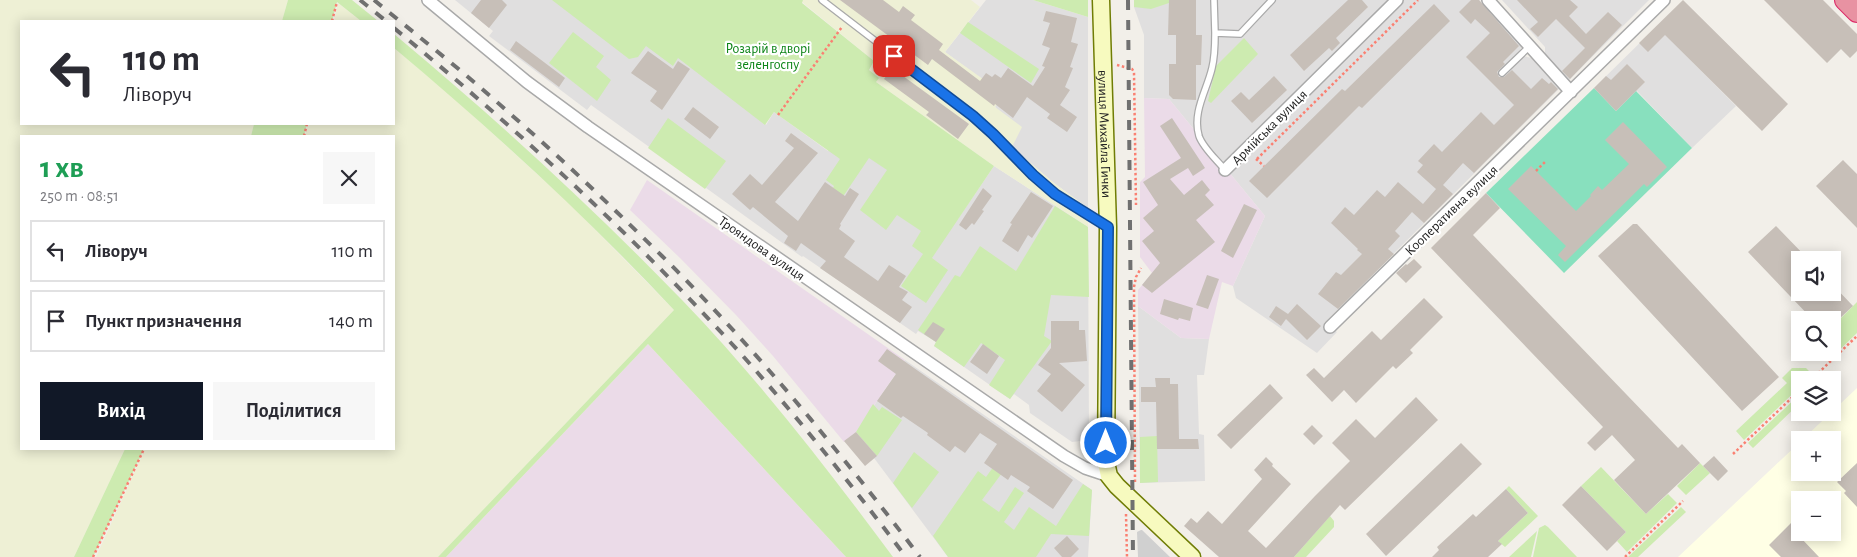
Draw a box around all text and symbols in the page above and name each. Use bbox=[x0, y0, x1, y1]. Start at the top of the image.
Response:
pin bbox=[873, 35, 915, 77]
icon: left bbox=[40, 40, 105, 105]
text: 110 m bbox=[123, 42, 200, 77]
park label: Розарій в дворі зеленгоспу bbox=[726, 42, 810, 72]
icon: arrive bbox=[880, 42, 908, 70]
street label: вулиця Михайла Гички bbox=[1095, 70, 1113, 198]
text: Ліворуч bbox=[123, 83, 192, 105]
street label: Армійська вулиця bbox=[1229, 87, 1310, 168]
button: close bbox=[323, 152, 375, 204]
text: 1 хв bbox=[40, 153, 84, 183]
street label: Кооперативна вулиця bbox=[1403, 163, 1501, 258]
text: 250 m · 08:51 bbox=[40, 188, 119, 204]
street label: Трояндова вулиця bbox=[716, 214, 807, 284]
icon: left bbox=[42, 237, 70, 265]
text: Ліворуч bbox=[85, 242, 148, 261]
text: 110 m bbox=[332, 242, 373, 261]
map controls bbox=[1791, 251, 1841, 541]
button: sound bbox=[1791, 251, 1841, 301]
icon: arrive bbox=[42, 307, 70, 335]
button: search bbox=[1791, 311, 1841, 361]
text: Пункт призначення bbox=[85, 312, 242, 331]
text: 140 m bbox=[329, 312, 373, 331]
button: layers bbox=[1791, 371, 1841, 421]
button: Вихід bbox=[40, 382, 203, 440]
button: Поділитися bbox=[213, 382, 375, 440]
position arrow bbox=[1079, 416, 1131, 468]
button: + bbox=[1791, 431, 1841, 481]
button: − bbox=[1791, 491, 1841, 541]

